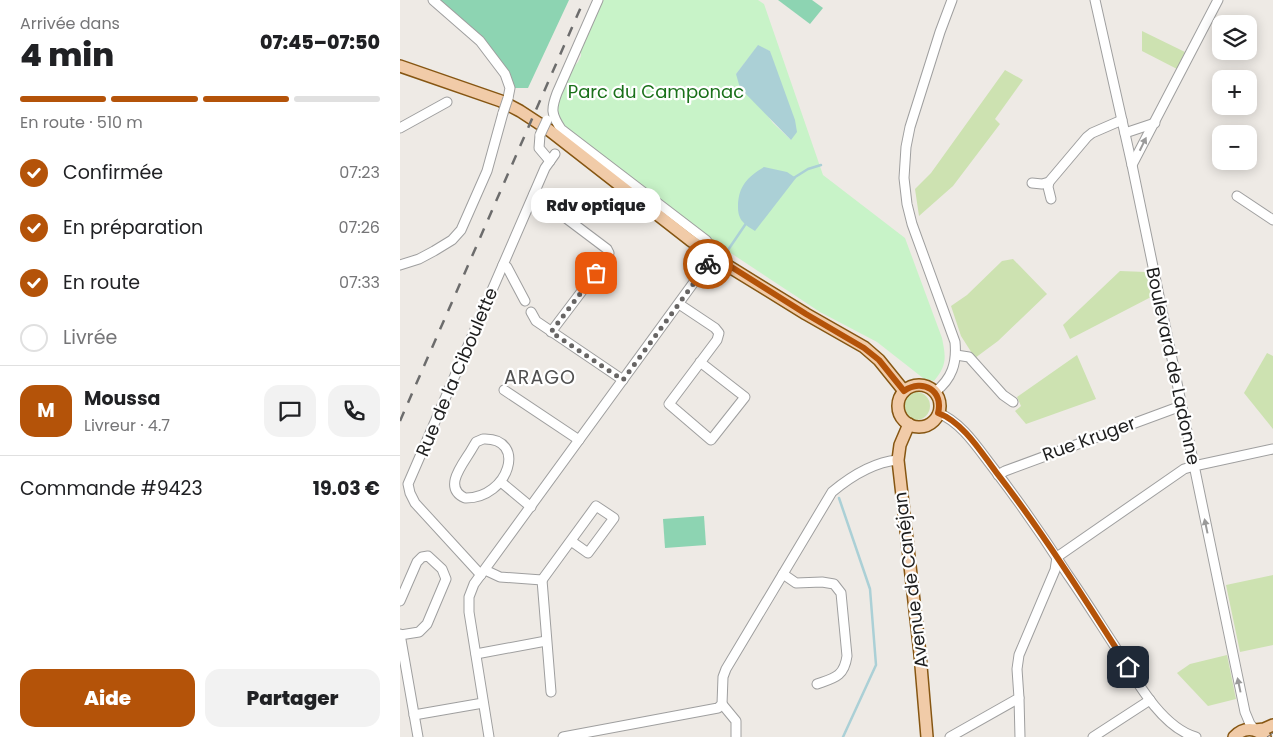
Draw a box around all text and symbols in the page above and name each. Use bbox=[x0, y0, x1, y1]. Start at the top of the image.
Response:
text: Arrivée dans bbox=[20, 12, 120, 35]
map controls bbox=[1212, 15, 1257, 170]
button: layers bbox=[1212, 15, 1257, 60]
text: 07:45–07:50 bbox=[260, 29, 380, 56]
text: 4 min bbox=[20, 32, 114, 77]
button: + bbox=[1212, 70, 1257, 115]
park label: Parc du Camponac bbox=[568, 79, 744, 104]
text: En route · 510 m bbox=[20, 111, 143, 134]
button: − bbox=[1212, 125, 1257, 170]
one-way arrow bbox=[1139, 137, 1148, 152]
icon: check bbox=[20, 159, 48, 187]
text: Confirmée bbox=[63, 159, 163, 186]
text: 07:23 bbox=[339, 161, 380, 184]
callout: Rdv optique bbox=[531, 188, 661, 223]
text: Rdv optique bbox=[546, 194, 646, 217]
icon: check bbox=[20, 214, 48, 242]
text: En préparation bbox=[63, 214, 203, 241]
text: 07:26 bbox=[338, 216, 380, 239]
courier bbox=[683, 239, 733, 289]
icon: bike bbox=[694, 250, 722, 278]
pin bbox=[575, 252, 617, 294]
icon: bag bbox=[582, 259, 610, 287]
street label: Boulevard de Ladonne bbox=[1140, 265, 1207, 467]
icon: check bbox=[20, 269, 48, 297]
text: En route bbox=[63, 269, 140, 296]
text: 07:33 bbox=[339, 271, 380, 294]
street label: Rue de la Ciboulette bbox=[410, 283, 503, 460]
text: Livrée bbox=[63, 324, 117, 351]
district label: ARAGO bbox=[504, 364, 576, 391]
text: Moussa bbox=[84, 385, 160, 412]
button: chat bbox=[264, 385, 316, 437]
button: phone bbox=[328, 385, 380, 437]
text: M bbox=[37, 397, 55, 424]
street label: Rue Kruger bbox=[1039, 410, 1139, 467]
text: Livreur · 4.7 bbox=[84, 414, 170, 437]
text: Commande #9423 bbox=[20, 475, 203, 502]
text: 19.03 € bbox=[313, 475, 380, 502]
street label: Avenue de Canéjan bbox=[887, 490, 934, 670]
one-way arrow bbox=[1202, 518, 1210, 534]
pin bbox=[1107, 646, 1149, 688]
icon: home bbox=[1114, 653, 1142, 681]
button: Aide bbox=[20, 669, 195, 727]
button: Partager bbox=[205, 669, 380, 727]
one-way arrow bbox=[1235, 677, 1243, 693]

